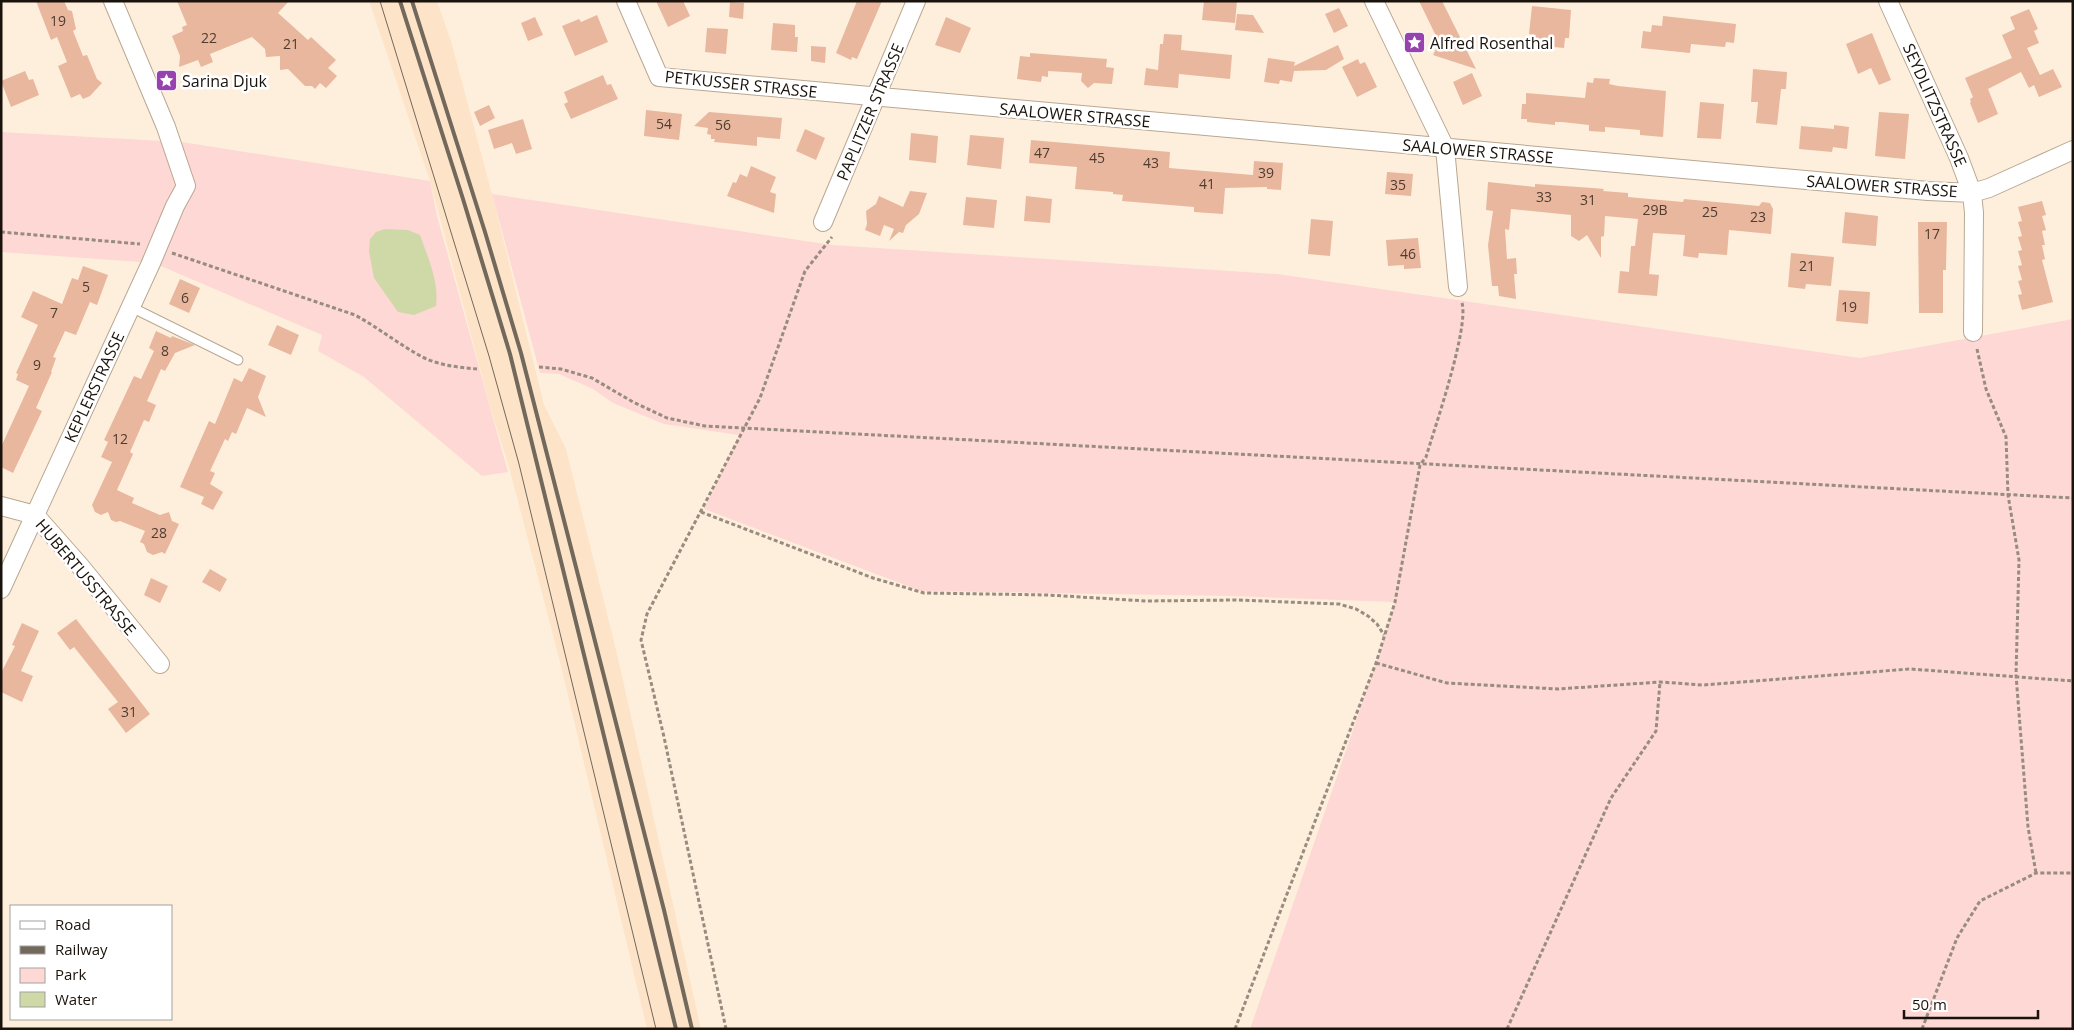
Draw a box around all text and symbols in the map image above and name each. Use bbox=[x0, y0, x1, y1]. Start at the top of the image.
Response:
house number: 19 bbox=[50, 11, 66, 30]
house number: 22 bbox=[201, 28, 217, 47]
place icon: Alfred Rosenthal bbox=[1402, 31, 1426, 55]
place label: Alfred Rosenthal bbox=[1430, 32, 1553, 54]
house number: 21 bbox=[283, 34, 299, 53]
street label: PAPLITZER STRASSE bbox=[831, 40, 909, 184]
street label: SEYDLITZSTRASSE bbox=[1898, 40, 1972, 170]
street label: PETKUSSER STRASSE bbox=[664, 65, 818, 103]
place icon: Sarina Djuk bbox=[154, 69, 178, 93]
place label: Sarina Djuk bbox=[182, 70, 268, 92]
street label: SAALOWER STRASSE bbox=[999, 97, 1151, 133]
house number: 54 bbox=[656, 114, 672, 133]
house number: 56 bbox=[715, 115, 731, 134]
street label: SAALOWER STRASSE bbox=[1402, 133, 1554, 169]
house number: 47 bbox=[1034, 143, 1050, 162]
house number: 45 bbox=[1089, 148, 1105, 167]
house number: 43 bbox=[1143, 153, 1159, 172]
house number: 39 bbox=[1258, 163, 1274, 182]
street label: SAALOWER STRASSE bbox=[1806, 170, 1958, 202]
house number: 41 bbox=[1199, 174, 1215, 193]
house number: 35 bbox=[1390, 175, 1406, 194]
house number: 33 bbox=[1536, 187, 1552, 206]
house number: 31 bbox=[1580, 190, 1596, 209]
house number: 29B bbox=[1642, 200, 1668, 219]
house number: 25 bbox=[1702, 202, 1718, 221]
house number: 23 bbox=[1750, 207, 1766, 226]
house number: 17 bbox=[1924, 224, 1940, 243]
house number: 46 bbox=[1400, 244, 1416, 263]
house number: 21 bbox=[1799, 256, 1815, 275]
house number: 5 bbox=[82, 277, 90, 296]
house number: 6 bbox=[181, 288, 189, 307]
house number: 19 bbox=[1841, 297, 1857, 316]
house number: 7 bbox=[50, 303, 58, 322]
street label: KEPLERSTRASSE bbox=[59, 328, 129, 446]
house number: 8 bbox=[161, 341, 169, 360]
house number: 9 bbox=[33, 355, 41, 374]
house number: 12 bbox=[112, 429, 128, 448]
street label: HUBERTUSSTRASSE bbox=[31, 514, 141, 640]
house number: 28 bbox=[151, 523, 167, 542]
house number: 31 bbox=[121, 702, 137, 721]
legend bbox=[10, 905, 172, 1020]
text: Road bbox=[55, 914, 91, 934]
text: Railway bbox=[55, 939, 108, 959]
text: Park bbox=[55, 964, 86, 984]
scale bar bbox=[1904, 988, 2038, 1020]
text: Water bbox=[55, 989, 97, 1009]
text: 50 m bbox=[1912, 994, 1947, 1014]

